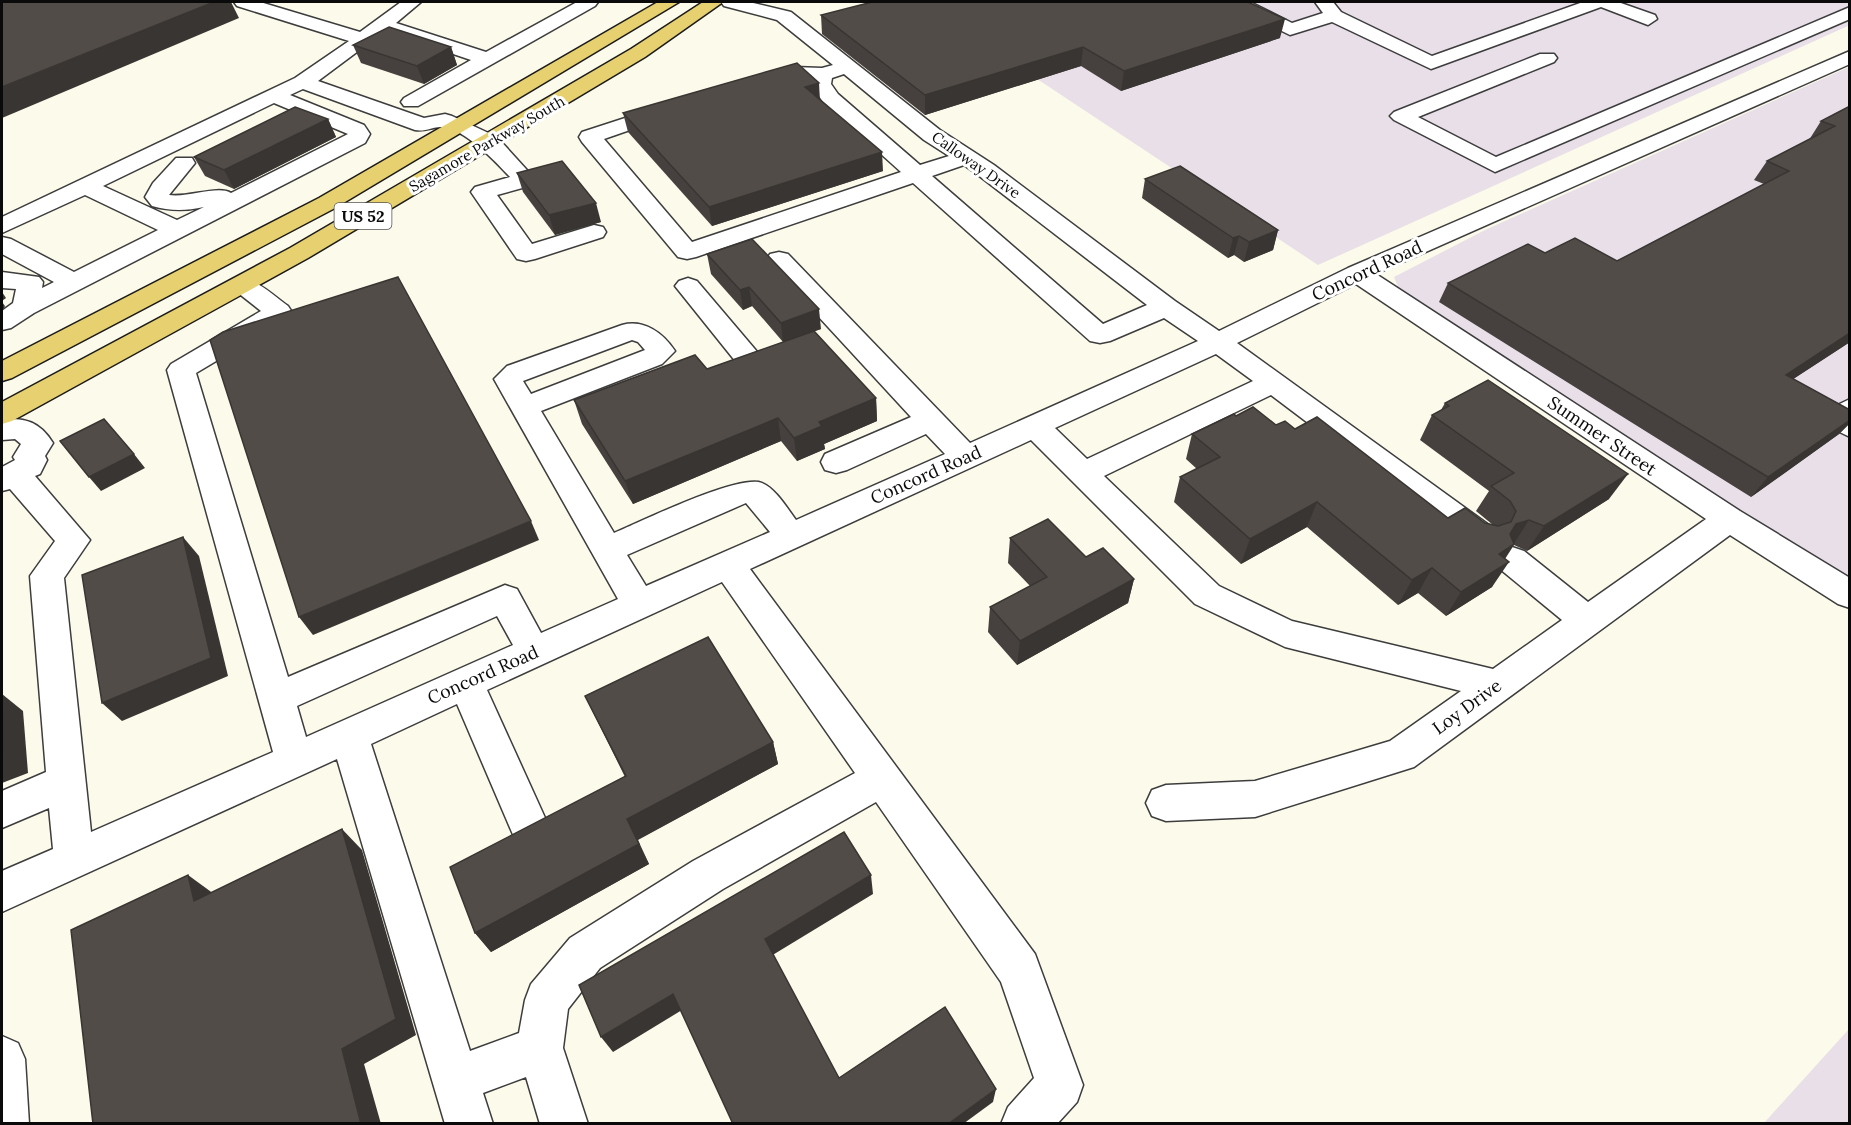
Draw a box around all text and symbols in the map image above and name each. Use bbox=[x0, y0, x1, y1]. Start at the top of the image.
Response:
street label: Sagamore Parkway South bbox=[406, 91, 568, 196]
street label: Calloway Drive bbox=[928, 127, 1024, 202]
road number: US 52 bbox=[334, 203, 392, 229]
street label: Concord Road bbox=[1308, 235, 1426, 306]
street label: Summer Street bbox=[1543, 391, 1661, 480]
street label: Concord Road bbox=[867, 440, 985, 509]
street label: Concord Road bbox=[424, 640, 542, 709]
street label: Loy Drive bbox=[1428, 674, 1506, 739]

